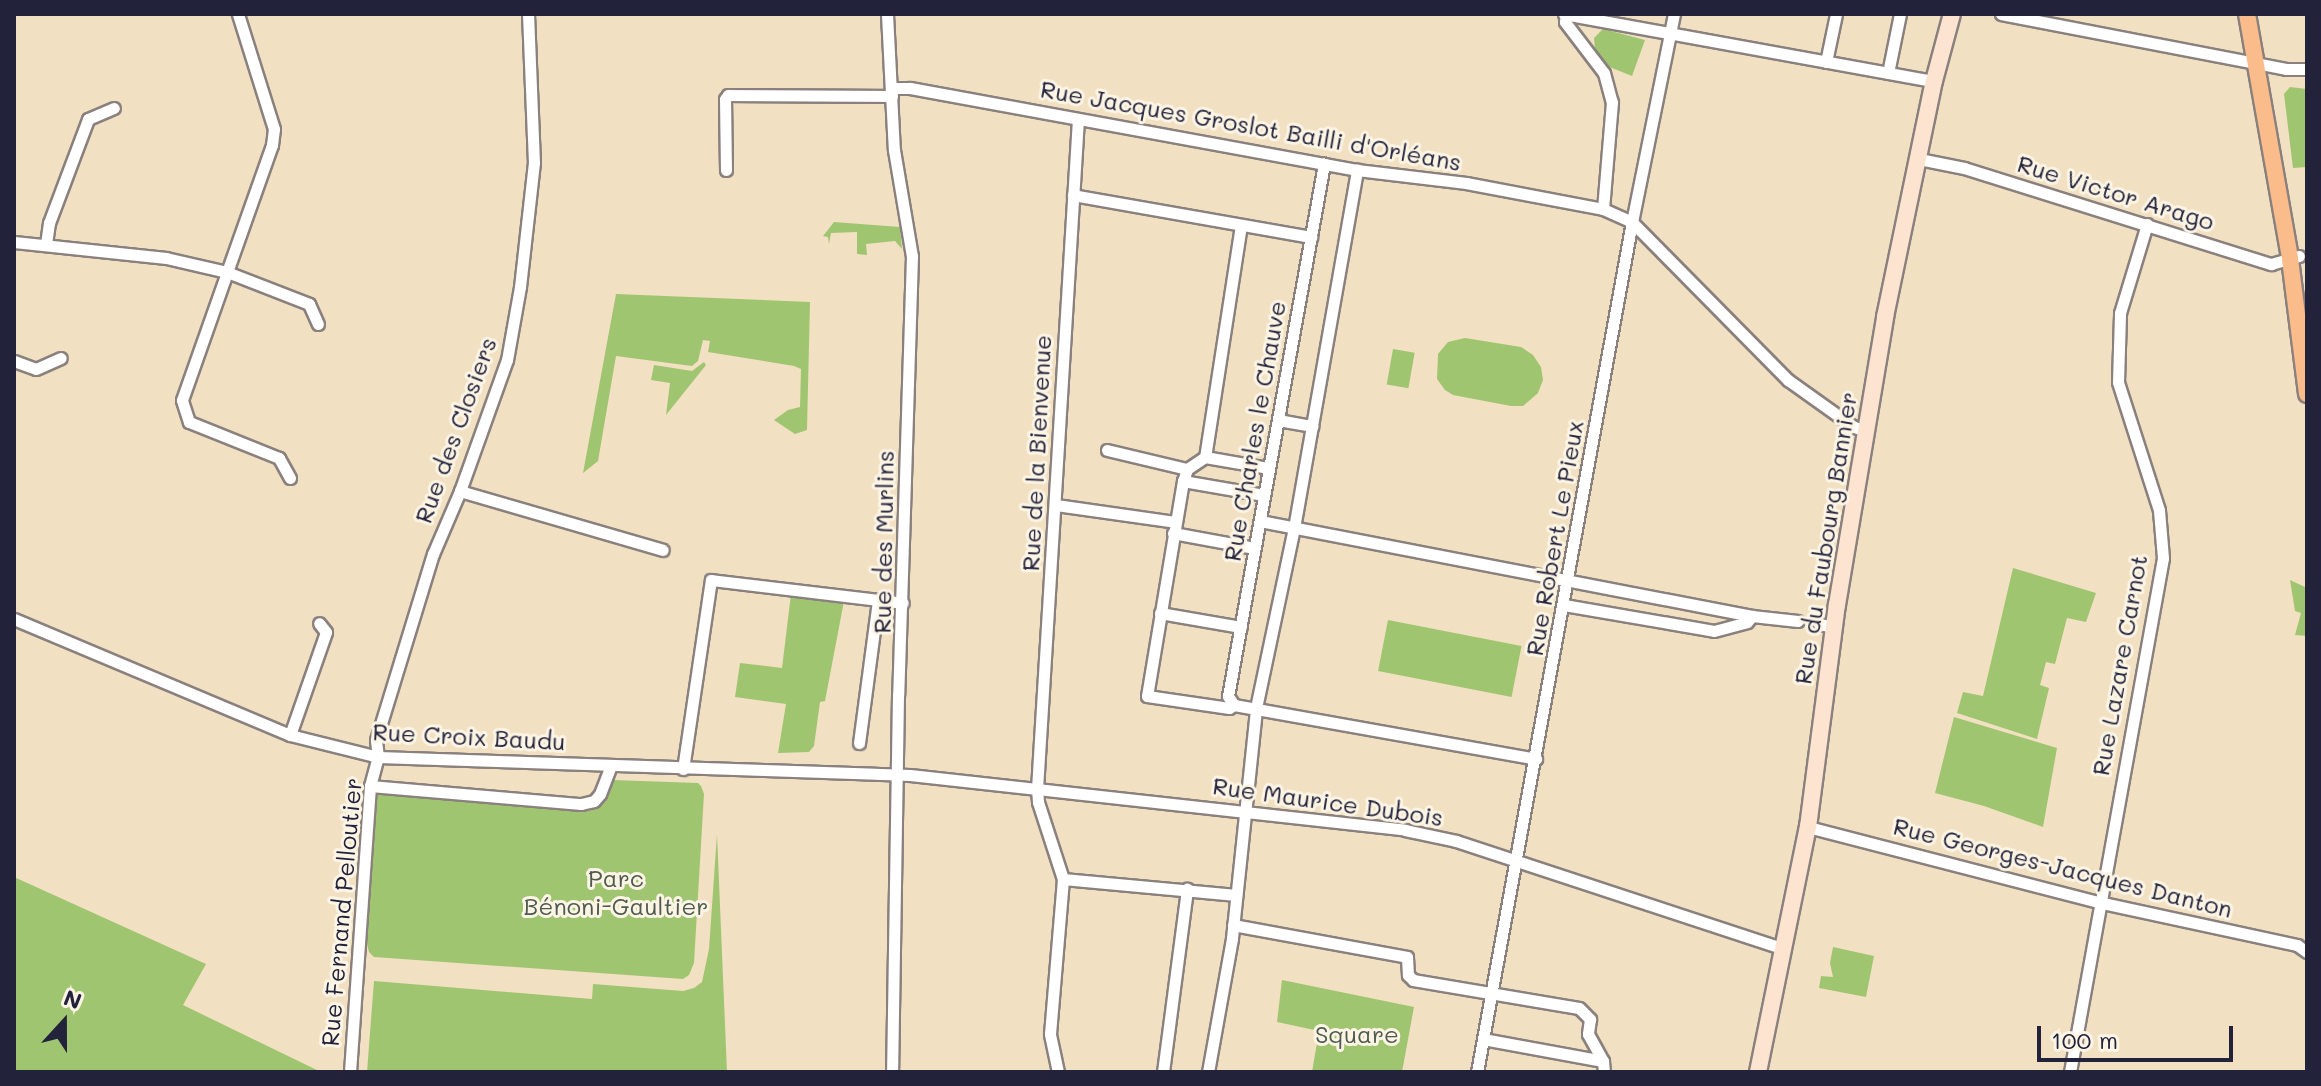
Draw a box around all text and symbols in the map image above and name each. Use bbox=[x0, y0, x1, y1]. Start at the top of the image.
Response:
street label: Rue Jacques Groslot Bailli d'Orléans bbox=[1038, 74, 1464, 176]
street label: Rue Victor Arago bbox=[2014, 148, 2218, 236]
street label: Rue Charles le Chauve bbox=[1217, 299, 1291, 563]
street label: Rue des Closiers bbox=[408, 333, 502, 527]
street label: Rue de la Bienvenue bbox=[1015, 334, 1057, 572]
street label: Rue du Faubourg Bannier bbox=[1788, 390, 1862, 686]
street label: Rue Robert Le Pieux bbox=[1519, 418, 1589, 658]
street label: Rue des Murlins bbox=[867, 450, 899, 634]
street label: Rue Lazare Carnot bbox=[2085, 552, 2153, 778]
street label: Rue Croix Baudu bbox=[372, 717, 566, 755]
street label: Rue Maurice Dubois bbox=[1211, 771, 1445, 831]
street label: Rue Fernand Pelloutier bbox=[315, 776, 367, 1048]
street label: Rue Georges-Jacques Danton bbox=[1891, 811, 2235, 923]
park label: Parc Bénoni-Gaultier bbox=[524, 864, 708, 920]
north arrow bbox=[24, 982, 104, 1062]
text: N bbox=[60, 983, 86, 1016]
scale bar bbox=[2041, 1010, 2237, 1060]
park label: Square bbox=[1315, 1020, 1399, 1048]
text: 100 m bbox=[2051, 1024, 2118, 1055]

